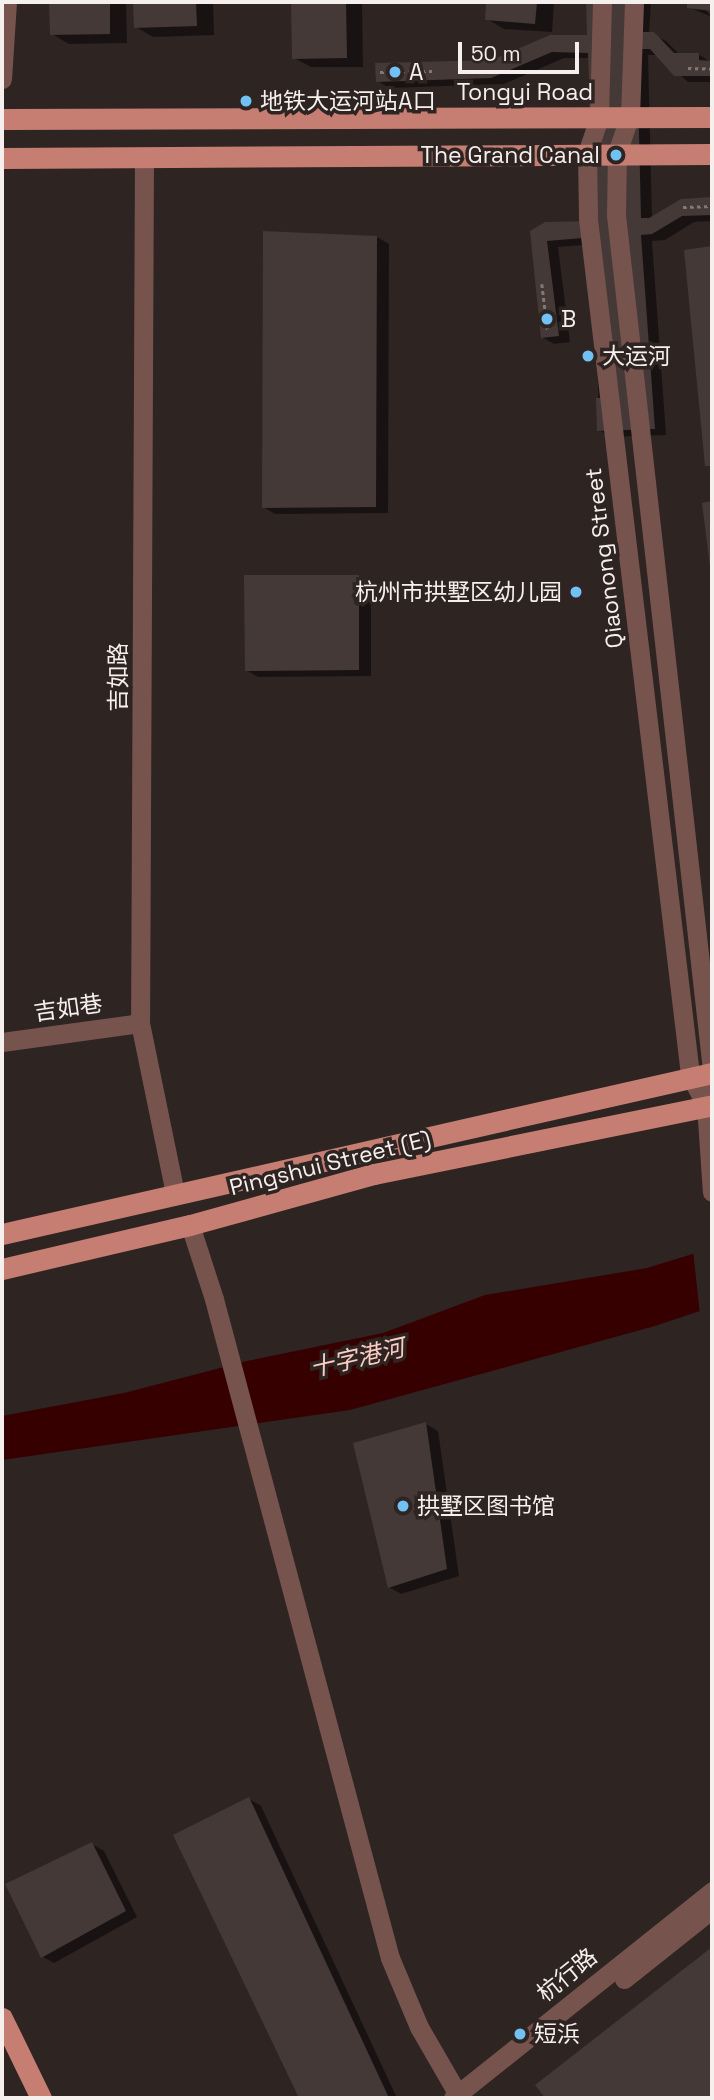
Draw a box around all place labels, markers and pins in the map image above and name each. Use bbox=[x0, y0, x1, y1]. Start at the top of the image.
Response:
place label: A bbox=[409, 58, 423, 86]
marker: A bbox=[387, 64, 403, 80]
place label: 地铁大运河站A口 bbox=[260, 87, 435, 115]
marker: 地铁大运河站A口 bbox=[238, 93, 254, 109]
place label: The Grand Canal bbox=[420, 141, 600, 169]
marker: The Grand Canal bbox=[606, 145, 626, 165]
place label: B bbox=[561, 305, 576, 333]
marker: B bbox=[539, 311, 555, 327]
place label: 大运河 bbox=[602, 342, 671, 370]
marker: 大运河 bbox=[580, 348, 596, 364]
place label: 杭州市拱墅区幼儿园 bbox=[355, 578, 562, 606]
marker: 杭州市拱墅区幼儿园 bbox=[568, 584, 584, 600]
place label: 拱墅区图书馆 bbox=[417, 1492, 555, 1520]
marker: 拱墅区图书馆 bbox=[395, 1498, 411, 1514]
place label: 短浜 bbox=[534, 2020, 580, 2048]
marker: 短浜 bbox=[512, 2026, 528, 2042]

